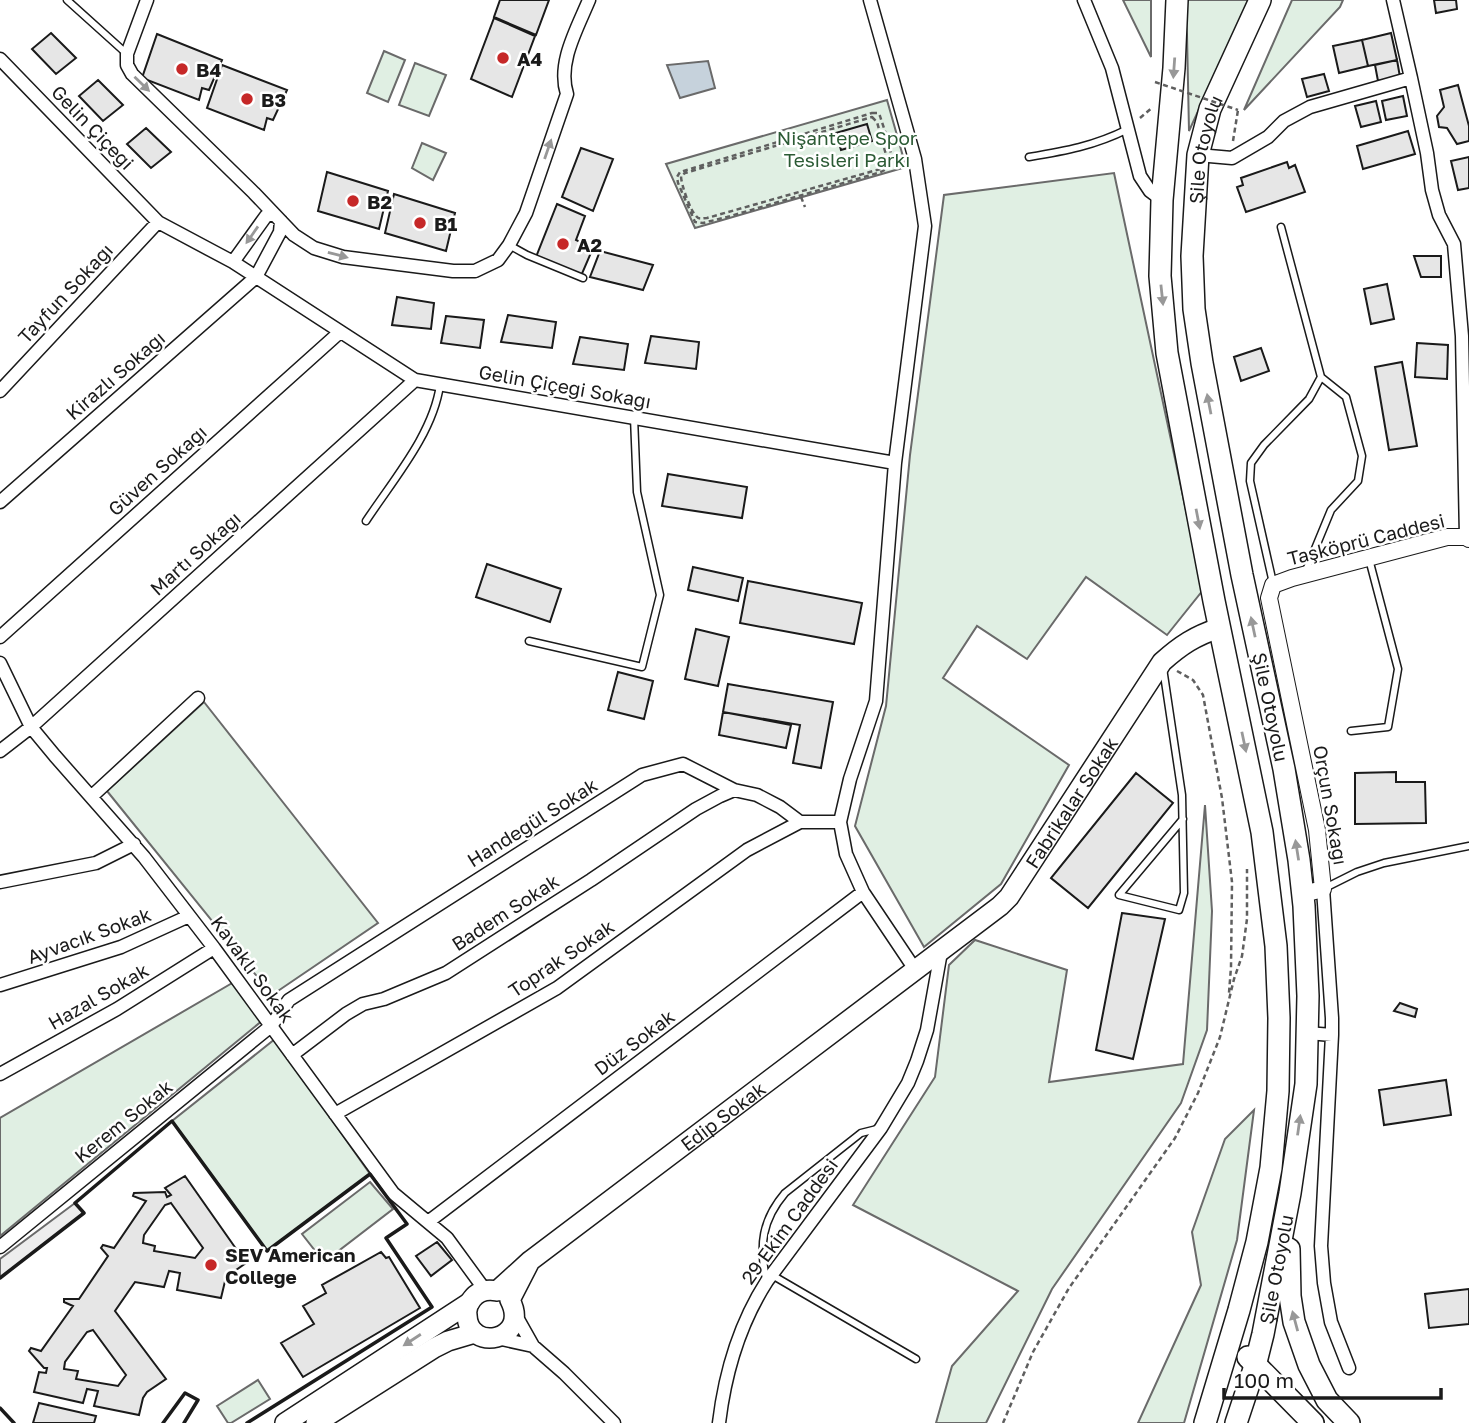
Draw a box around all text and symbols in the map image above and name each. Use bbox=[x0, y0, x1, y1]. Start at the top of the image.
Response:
place label: A4 bbox=[517, 47, 542, 70]
marker: A4 bbox=[495, 50, 511, 66]
one-way arrow bbox=[1168, 57, 1179, 79]
place label: B4 bbox=[196, 58, 221, 81]
marker: B4 bbox=[174, 61, 190, 77]
one-way arrow bbox=[133, 76, 151, 92]
street label: Gelin Çiçeği bbox=[47, 80, 139, 174]
place label: B3 bbox=[261, 88, 286, 111]
marker: B3 bbox=[239, 91, 255, 107]
street label: Şile Otoyolu bbox=[1184, 91, 1226, 205]
park label: Nişantepe Spor Tesisleri Parkı bbox=[777, 126, 918, 171]
one-way arrow bbox=[543, 138, 554, 159]
place label: B2 bbox=[367, 190, 392, 213]
marker: B2 bbox=[345, 193, 361, 209]
place label: B1 bbox=[434, 212, 457, 235]
marker: B1 bbox=[412, 215, 428, 231]
one-way arrow bbox=[245, 226, 259, 244]
place label: A2 bbox=[577, 233, 602, 256]
marker: A2 bbox=[555, 236, 571, 252]
street label: Tayfun Sokağı bbox=[13, 238, 117, 348]
one-way arrow bbox=[327, 250, 349, 261]
one-way arrow bbox=[1157, 284, 1168, 306]
street label: Kirazlı Sokağı bbox=[61, 326, 169, 424]
street label: Gelin Çiçeği Sokağı bbox=[477, 360, 653, 412]
one-way arrow bbox=[1203, 392, 1214, 414]
street label: Güven Sokağı bbox=[103, 420, 211, 520]
street label: Martı Sokağı bbox=[145, 506, 245, 600]
one-way arrow bbox=[1193, 508, 1204, 530]
street label: Taşköprü Caddesi bbox=[1285, 508, 1447, 570]
one-way arrow bbox=[1247, 616, 1258, 638]
street label: Şile Otoyolu bbox=[1248, 650, 1294, 764]
one-way arrow bbox=[1239, 731, 1250, 753]
street label: Fabrikalar Sokak bbox=[1020, 732, 1122, 872]
street label: Orçun Sokağı bbox=[1309, 743, 1353, 867]
street label: Handegül Sokak bbox=[463, 773, 602, 871]
one-way arrow bbox=[1291, 839, 1302, 861]
street label: Badem Sokak bbox=[447, 869, 563, 955]
street label: Ayvacık Sokak bbox=[24, 902, 154, 968]
street label: Kavaklı Sokak bbox=[207, 911, 300, 1027]
street label: Toprak Sokak bbox=[504, 914, 618, 1002]
street label: Hazal Sokak bbox=[44, 958, 152, 1034]
street label: Düz Sokak bbox=[589, 1004, 679, 1080]
street label: Kerem Sokak bbox=[69, 1074, 177, 1167]
street label: Edip Sokak bbox=[675, 1076, 770, 1155]
one-way arrow bbox=[1294, 1114, 1305, 1136]
street label: 29 Ekim Caddesi bbox=[736, 1154, 842, 1288]
street label: Şile Otoyolu bbox=[1254, 1213, 1297, 1326]
place label: SEV American College bbox=[225, 1243, 355, 1288]
marker: SEV American College bbox=[203, 1257, 219, 1273]
one-way arrow bbox=[1289, 1310, 1300, 1332]
one-way arrow bbox=[402, 1333, 421, 1346]
scale bar bbox=[1224, 1356, 1441, 1400]
text: 100 m bbox=[1234, 1367, 1294, 1393]

